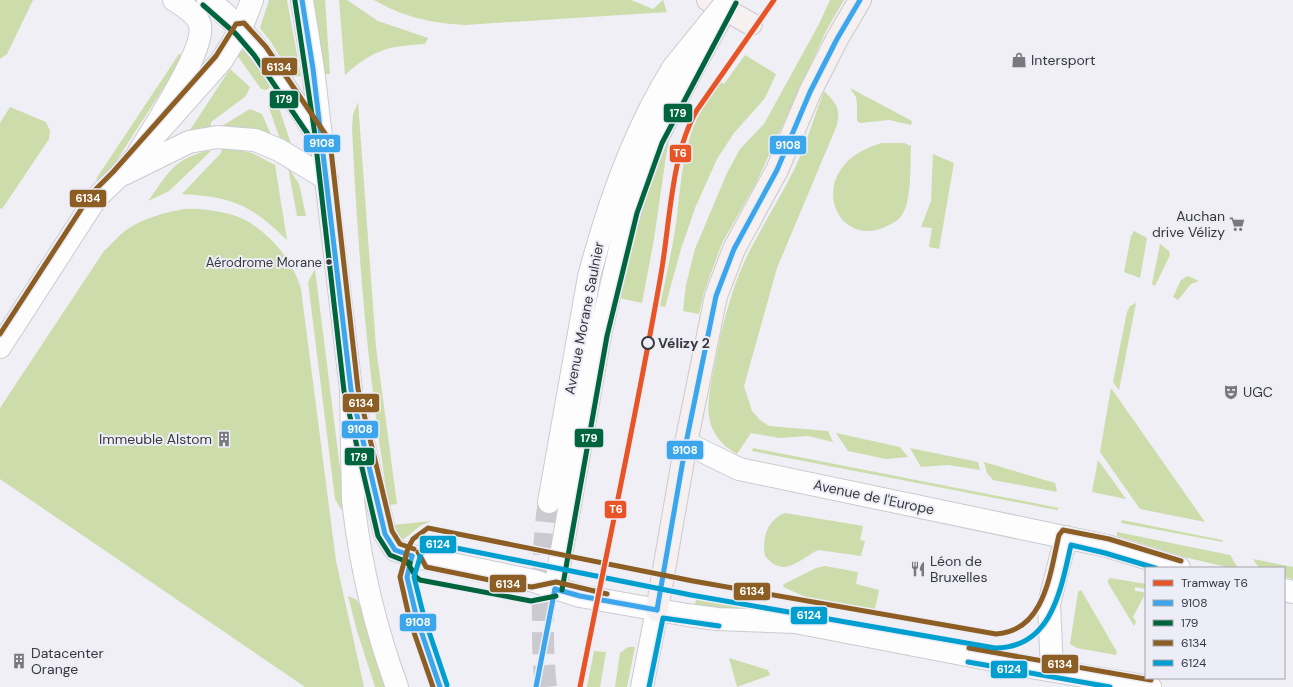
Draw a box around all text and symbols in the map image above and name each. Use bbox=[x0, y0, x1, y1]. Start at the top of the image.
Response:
shop icon: Intersport bbox=[1010, 51, 1028, 69]
place label: Intersport bbox=[1031, 51, 1096, 69]
line badge: 6134 bbox=[261, 57, 298, 76]
text: 6134 bbox=[267, 60, 291, 74]
line badge: 179 bbox=[269, 90, 299, 109]
text: 179 bbox=[276, 92, 292, 106]
line badge: 179 bbox=[663, 103, 693, 123]
text: 179 bbox=[670, 106, 686, 120]
line badge: 9108 bbox=[303, 134, 341, 153]
line badge: 9108 bbox=[769, 135, 807, 155]
text: 9108 bbox=[309, 136, 335, 150]
text: 9108 bbox=[775, 138, 801, 152]
line badge: T6 bbox=[669, 144, 692, 163]
text: T6 bbox=[673, 146, 687, 160]
line badge: 6134 bbox=[69, 189, 107, 208]
text: 6134 bbox=[76, 191, 100, 205]
place label: Auchan drive Vélizy bbox=[1152, 207, 1225, 241]
supermarket icon: Auchan drive Vélizy bbox=[1228, 215, 1246, 233]
street label: Avenue Morane Saulnier bbox=[560, 240, 608, 396]
place label: Aérodrome Morane bbox=[206, 254, 322, 271]
marker: Aérodrome Morane bbox=[324, 257, 334, 267]
place label: Vélizy 2 bbox=[658, 334, 710, 352]
marker: Vélizy 2 bbox=[641, 336, 655, 350]
theatre icon: UGC bbox=[1222, 383, 1240, 401]
place label: UGC bbox=[1243, 383, 1273, 401]
line badge: 6134 bbox=[342, 393, 380, 413]
text: 6134 bbox=[349, 396, 373, 410]
line badge: 9108 bbox=[341, 420, 379, 439]
text: 9108 bbox=[347, 422, 373, 436]
line badge: 179 bbox=[574, 428, 604, 448]
place label: Immeuble Alstom bbox=[99, 430, 212, 448]
building icon: Immeuble Alstom bbox=[215, 430, 233, 448]
text: 179 bbox=[581, 431, 597, 445]
line badge: 9108 bbox=[666, 440, 704, 460]
text: 9108 bbox=[672, 443, 698, 457]
line badge: 179 bbox=[344, 447, 375, 466]
text: 179 bbox=[351, 450, 367, 464]
street label: Avenue de l'Europe bbox=[812, 475, 936, 519]
line badge: T6 bbox=[604, 500, 627, 519]
text: T6 bbox=[609, 502, 623, 516]
line badge: 6124 bbox=[419, 535, 457, 554]
text: 6124 bbox=[426, 537, 450, 551]
place label: Léon de Bruxelles bbox=[930, 552, 987, 586]
restaurant icon: Léon de Bruxelles bbox=[909, 560, 927, 578]
legend bbox=[1145, 567, 1285, 679]
line badge: 6134 bbox=[489, 574, 527, 593]
text: Tramway T6 bbox=[1181, 575, 1248, 591]
text: 6134 bbox=[496, 577, 520, 591]
line badge: 6134 bbox=[733, 582, 771, 601]
text: 6134 bbox=[740, 584, 764, 598]
text: 9108 bbox=[1181, 595, 1208, 611]
line badge: 6124 bbox=[790, 606, 828, 625]
text: 6124 bbox=[797, 608, 821, 622]
line badge: 9108 bbox=[399, 613, 437, 632]
text: 9108 bbox=[405, 615, 431, 629]
text: 179 bbox=[1181, 615, 1198, 631]
text: 6134 bbox=[1181, 635, 1207, 651]
place label: Datacenter Orange bbox=[31, 644, 104, 678]
building icon: Datacenter Orange bbox=[10, 652, 28, 670]
line badge: 6134 bbox=[1041, 654, 1079, 674]
text: 6124 bbox=[1181, 655, 1206, 671]
text: 6134 bbox=[1048, 657, 1072, 671]
line badge: 6124 bbox=[990, 660, 1028, 679]
text: 6124 bbox=[997, 662, 1021, 676]

